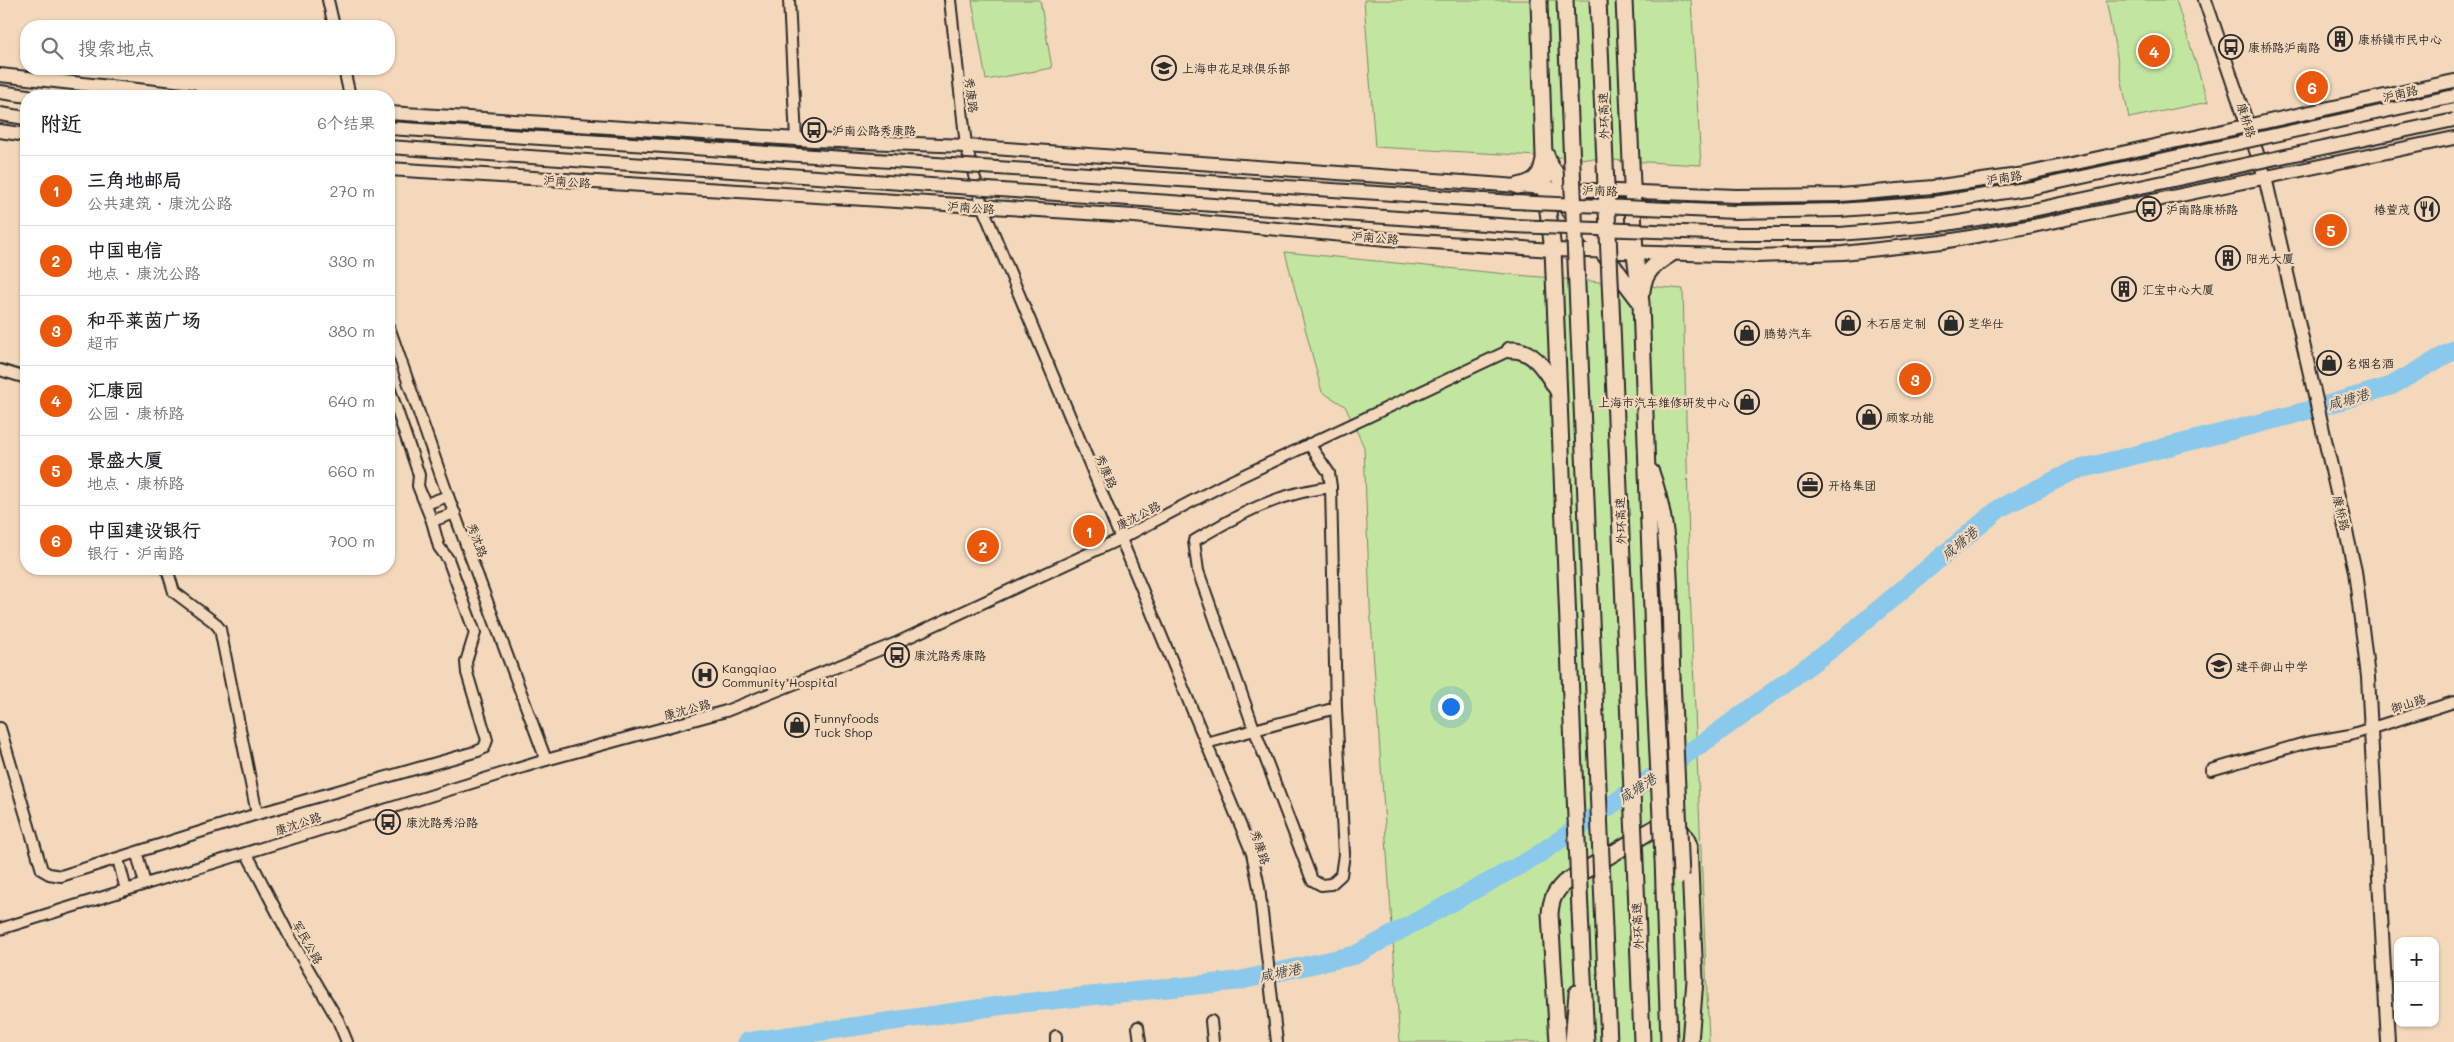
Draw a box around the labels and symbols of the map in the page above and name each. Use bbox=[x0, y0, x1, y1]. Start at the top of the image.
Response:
building icon: 康桥镇市民中心 bbox=[2327, 26, 2353, 52]
place label: 康桥镇市民中心 bbox=[2358, 31, 2442, 47]
pin: 4 bbox=[2138, 32, 2170, 70]
bus stop icon: 康桥路沪南路 bbox=[2218, 34, 2244, 60]
place label: 康桥路沪南路 bbox=[2248, 39, 2320, 55]
school or university icon: 上海申花足球俱乐部 bbox=[1151, 55, 1177, 81]
place label: 上海申花足球俱乐部 bbox=[1182, 60, 1290, 76]
pin: 6 bbox=[2296, 68, 2328, 106]
street label: 秀康路 bbox=[962, 76, 982, 114]
street label: 沪南路 bbox=[2381, 81, 2419, 105]
street label: 外环高速 bbox=[1594, 92, 1612, 140]
street label: 康桥路 bbox=[2234, 100, 2260, 140]
bus stop icon: 沪南公路秀康路 bbox=[801, 117, 827, 143]
place label: 沪南公路秀康路 bbox=[832, 122, 916, 138]
street label: 沪南路 bbox=[1985, 167, 2023, 187]
street label: 沪南公路 bbox=[542, 171, 592, 191]
street label: 沪南路 bbox=[1582, 181, 1618, 199]
bus stop icon: 沪南路康桥路 bbox=[2136, 196, 2162, 222]
restaurant icon: 椿萱茂 bbox=[2414, 196, 2440, 222]
street label: 沪南公路 bbox=[946, 197, 996, 217]
place label: 沪南路康桥路 bbox=[2166, 201, 2238, 217]
place label: 椿萱茂 bbox=[2374, 201, 2410, 217]
pin: 5 bbox=[2315, 211, 2347, 249]
street label: 沪南公路 bbox=[1350, 227, 1400, 247]
building icon: 阳光大厦 bbox=[2215, 245, 2241, 271]
place label: 阳光大厦 bbox=[2246, 250, 2294, 266]
building icon: 汇宝中心大厦 bbox=[2111, 276, 2137, 302]
place label: 汇宝中心大厦 bbox=[2142, 281, 2214, 297]
shop icon: 木石居定制 bbox=[1835, 310, 1861, 336]
shop icon: 芝华仕 bbox=[1938, 310, 1964, 336]
place label: 木石居定制 bbox=[1866, 315, 1926, 331]
place label: 芝华仕 bbox=[1968, 315, 2004, 331]
shop icon: 腾势汽车 bbox=[1734, 320, 1760, 346]
place label: 腾势汽车 bbox=[1764, 325, 1812, 341]
shop icon: 名烟名酒 bbox=[2316, 350, 2342, 376]
place label: 名烟名酒 bbox=[2346, 355, 2394, 371]
pin: 3 bbox=[1899, 360, 1931, 398]
water label: 咸塘港 bbox=[2325, 384, 2373, 414]
shop icon: 上海市汽车维修研发中心 bbox=[1734, 389, 1760, 415]
place label: 上海市汽车维修研发中心 bbox=[1598, 394, 1730, 410]
shop icon: 顾家功能 bbox=[1856, 404, 1882, 430]
place label: 顾家功能 bbox=[1886, 409, 1934, 425]
street label: 秀康路 bbox=[1093, 451, 1121, 491]
office icon: 开格集团 bbox=[1797, 472, 1823, 498]
place label: 开格集团 bbox=[1828, 477, 1876, 493]
street label: 康桥路 bbox=[2330, 494, 2354, 532]
street label: 康沈公路 bbox=[1113, 497, 1163, 533]
street label: 外环高速 bbox=[1611, 497, 1629, 545]
pin: 1 bbox=[1073, 512, 1105, 550]
street label: 秀沈路 bbox=[464, 520, 492, 560]
water label: 咸塘港 bbox=[1937, 521, 1983, 564]
pin: 2 bbox=[967, 527, 999, 565]
bus stop icon: 康沈路秀康路 bbox=[884, 642, 910, 668]
place label: 康沈路秀康路 bbox=[914, 647, 986, 663]
school or university icon: 建平御山中学 bbox=[2206, 653, 2232, 679]
place label: 建平御山中学 bbox=[2236, 658, 2308, 674]
place label: Kangqiao Community Hospital bbox=[722, 660, 837, 690]
hospital icon: Kangqiao Community Hospital bbox=[692, 662, 718, 688]
street label: 御山路 bbox=[2388, 690, 2428, 716]
your location bbox=[1438, 694, 1464, 720]
street label: 康沈公路 bbox=[662, 695, 712, 723]
place label: Funnyfoods Tuck Shop bbox=[814, 710, 879, 740]
shop icon: Funnyfoods Tuck Shop bbox=[784, 712, 810, 738]
water label: 咸塘港 bbox=[1614, 767, 1661, 808]
street label: 康沈公路 bbox=[273, 808, 323, 838]
bus stop icon: 康沈路秀沿路 bbox=[375, 809, 401, 835]
place label: 康沈路秀沿路 bbox=[406, 814, 478, 830]
street label: 秀康路 bbox=[1248, 827, 1274, 867]
street label: 外环高速 bbox=[1628, 902, 1646, 950]
street label: 军民公路 bbox=[289, 917, 327, 967]
water label: 咸塘港 bbox=[1257, 958, 1304, 986]

